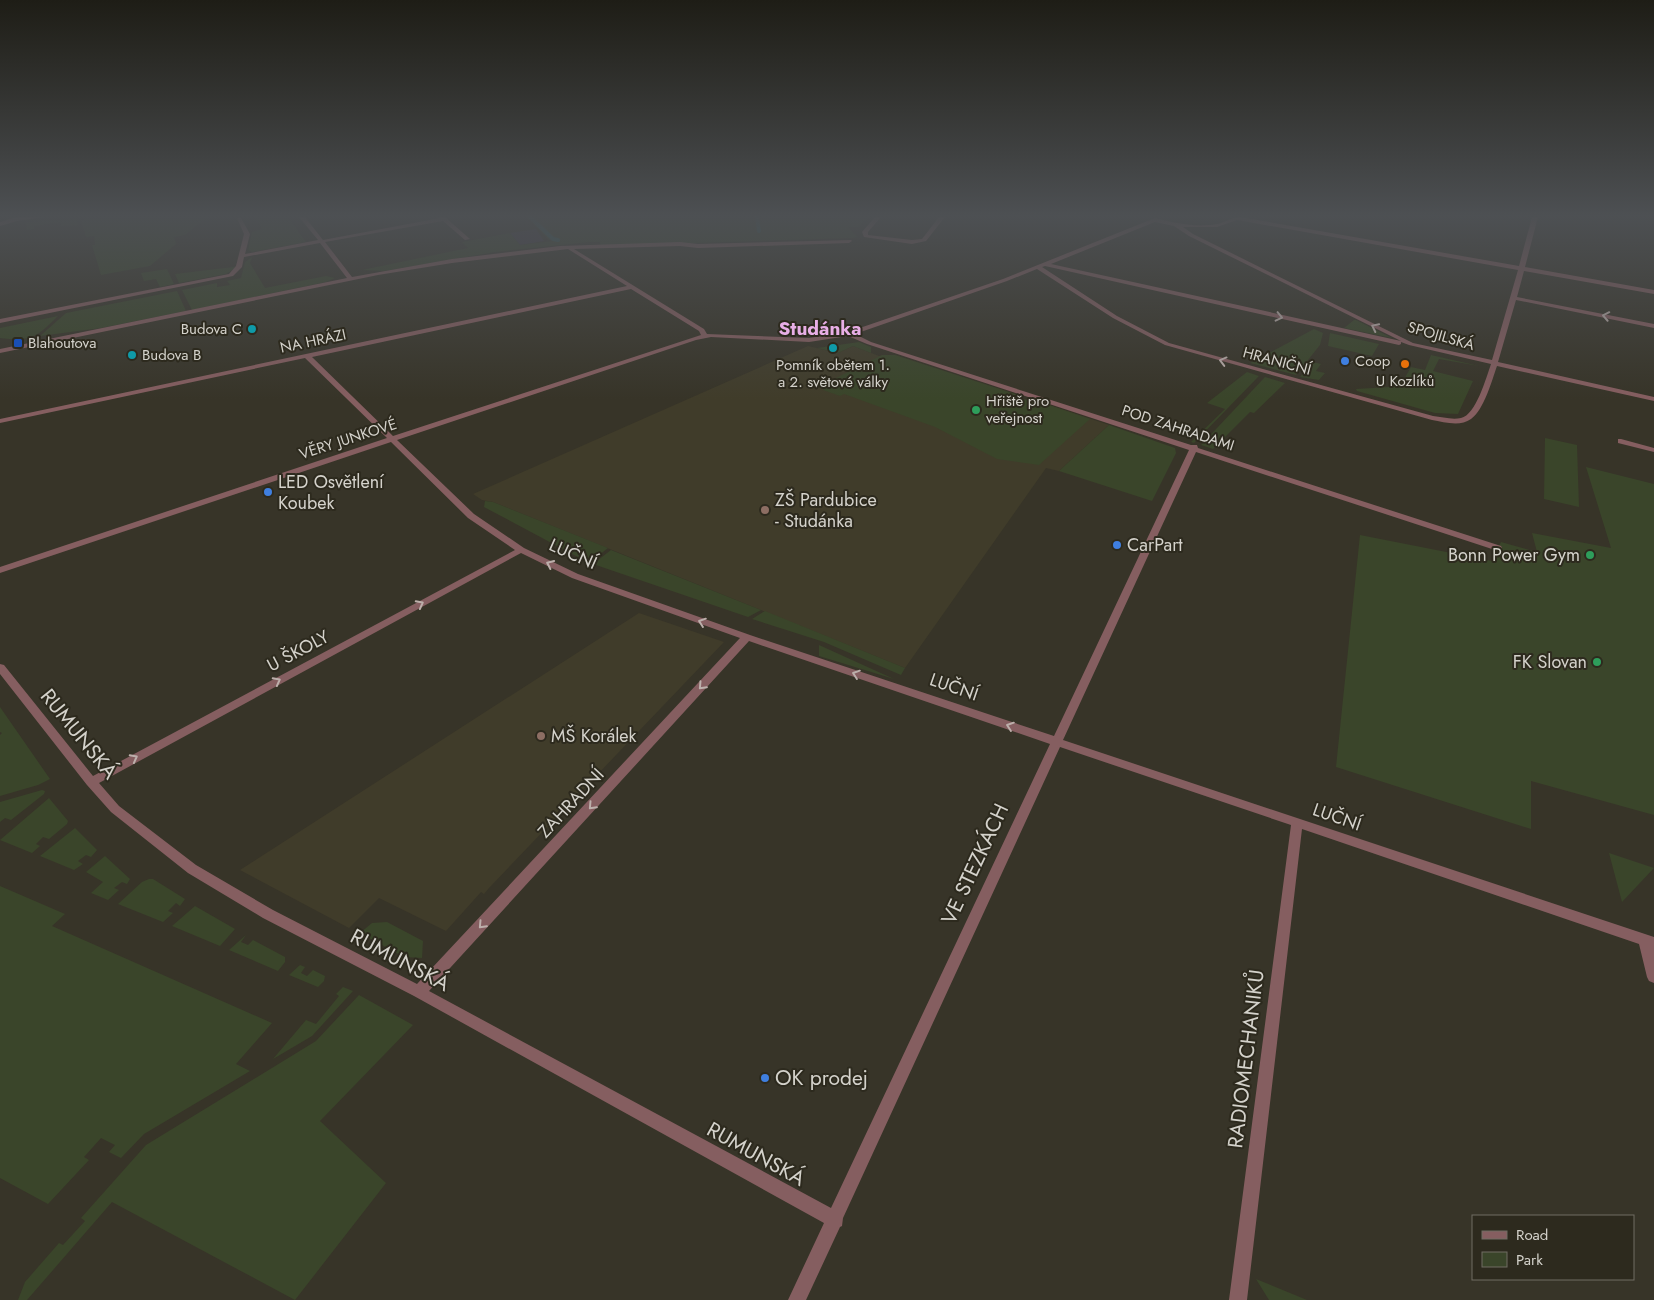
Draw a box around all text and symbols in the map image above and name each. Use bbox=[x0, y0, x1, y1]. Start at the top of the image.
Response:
one-way arrow bbox=[1275, 311, 1284, 322]
one-way arrow bbox=[1602, 312, 1611, 322]
district label: Studánka bbox=[778, 315, 862, 342]
street label: SPOJILSKÁ bbox=[1405, 316, 1477, 356]
place label: Budova C bbox=[181, 318, 242, 340]
marker: Budova C bbox=[246, 323, 258, 335]
street label: NA HRÁZI bbox=[278, 323, 348, 359]
one-way arrow bbox=[1371, 323, 1380, 333]
place label: Blahoutova bbox=[28, 332, 96, 354]
marker: Blahoutova bbox=[12, 337, 24, 349]
street label: HRANIČNÍ bbox=[1240, 341, 1314, 381]
marker: Pomník obětem 1. a 2. světové války bbox=[827, 342, 839, 354]
place label: Budova B bbox=[142, 344, 201, 366]
marker: Budova B bbox=[126, 349, 138, 361]
place label: Coop bbox=[1355, 350, 1391, 372]
place label: Pomník obětem 1. a 2. světové války bbox=[776, 354, 890, 393]
marker: Coop bbox=[1339, 355, 1351, 367]
one-way arrow bbox=[1219, 356, 1227, 366]
marker: U Kozlíků bbox=[1399, 358, 1411, 370]
place label: U Kozlíků bbox=[1376, 370, 1434, 392]
place label: Hřiště pro veřejnost bbox=[986, 390, 1049, 429]
street label: POD ZAHRADAMI bbox=[1119, 399, 1237, 457]
marker: Hřiště pro veřejnost bbox=[970, 404, 982, 416]
street label: VĚRY JUNKOVÉ bbox=[296, 413, 400, 465]
place label: LED Osvětlení Koubek bbox=[278, 469, 385, 516]
marker: LED Osvětlení Koubek bbox=[262, 486, 274, 498]
place label: ZŠ Pardubice - Studánka bbox=[775, 487, 877, 534]
marker: ZŠ Pardubice - Studánka bbox=[759, 504, 771, 516]
street label: LUČNÍ bbox=[545, 532, 602, 576]
place label: CarPart bbox=[1127, 532, 1183, 558]
marker: CarPart bbox=[1111, 539, 1123, 551]
place label: Bonn Power Gym bbox=[1448, 542, 1580, 568]
marker: Bonn Power Gym bbox=[1584, 549, 1596, 561]
one-way arrow bbox=[546, 560, 555, 570]
one-way arrow bbox=[415, 600, 424, 610]
one-way arrow bbox=[698, 618, 707, 628]
street label: U ŠKOLY bbox=[262, 623, 334, 678]
place label: FK Slovan bbox=[1513, 649, 1587, 675]
marker: FK Slovan bbox=[1591, 656, 1603, 668]
street label: LUČNÍ bbox=[926, 667, 982, 708]
one-way arrow bbox=[852, 670, 860, 680]
one-way arrow bbox=[272, 677, 281, 687]
one-way arrow bbox=[699, 681, 708, 690]
street label: RUMUNSKÁ bbox=[33, 682, 125, 786]
one-way arrow bbox=[1006, 722, 1014, 732]
place label: MŠ Korálek bbox=[551, 723, 637, 749]
marker: MŠ Korálek bbox=[535, 730, 547, 742]
one-way arrow bbox=[129, 755, 138, 765]
street label: ZAHRADNÍ bbox=[532, 762, 611, 844]
street label: LUČNÍ bbox=[1309, 797, 1365, 838]
street label: VE STEZKÁCH bbox=[934, 799, 1016, 929]
one-way arrow bbox=[589, 800, 598, 809]
one-way arrow bbox=[479, 919, 488, 928]
street label: RUMUNSKÁ bbox=[345, 921, 455, 999]
street label: RADIOMECHANIKŮ bbox=[1220, 968, 1272, 1150]
place label: OK prodej bbox=[775, 1063, 868, 1093]
marker: OK prodej bbox=[759, 1072, 771, 1084]
street label: RUMUNSKÁ bbox=[701, 1115, 811, 1194]
legend bbox=[1472, 1215, 1634, 1280]
text: Road bbox=[1516, 1224, 1548, 1246]
text: Park bbox=[1516, 1249, 1543, 1271]

